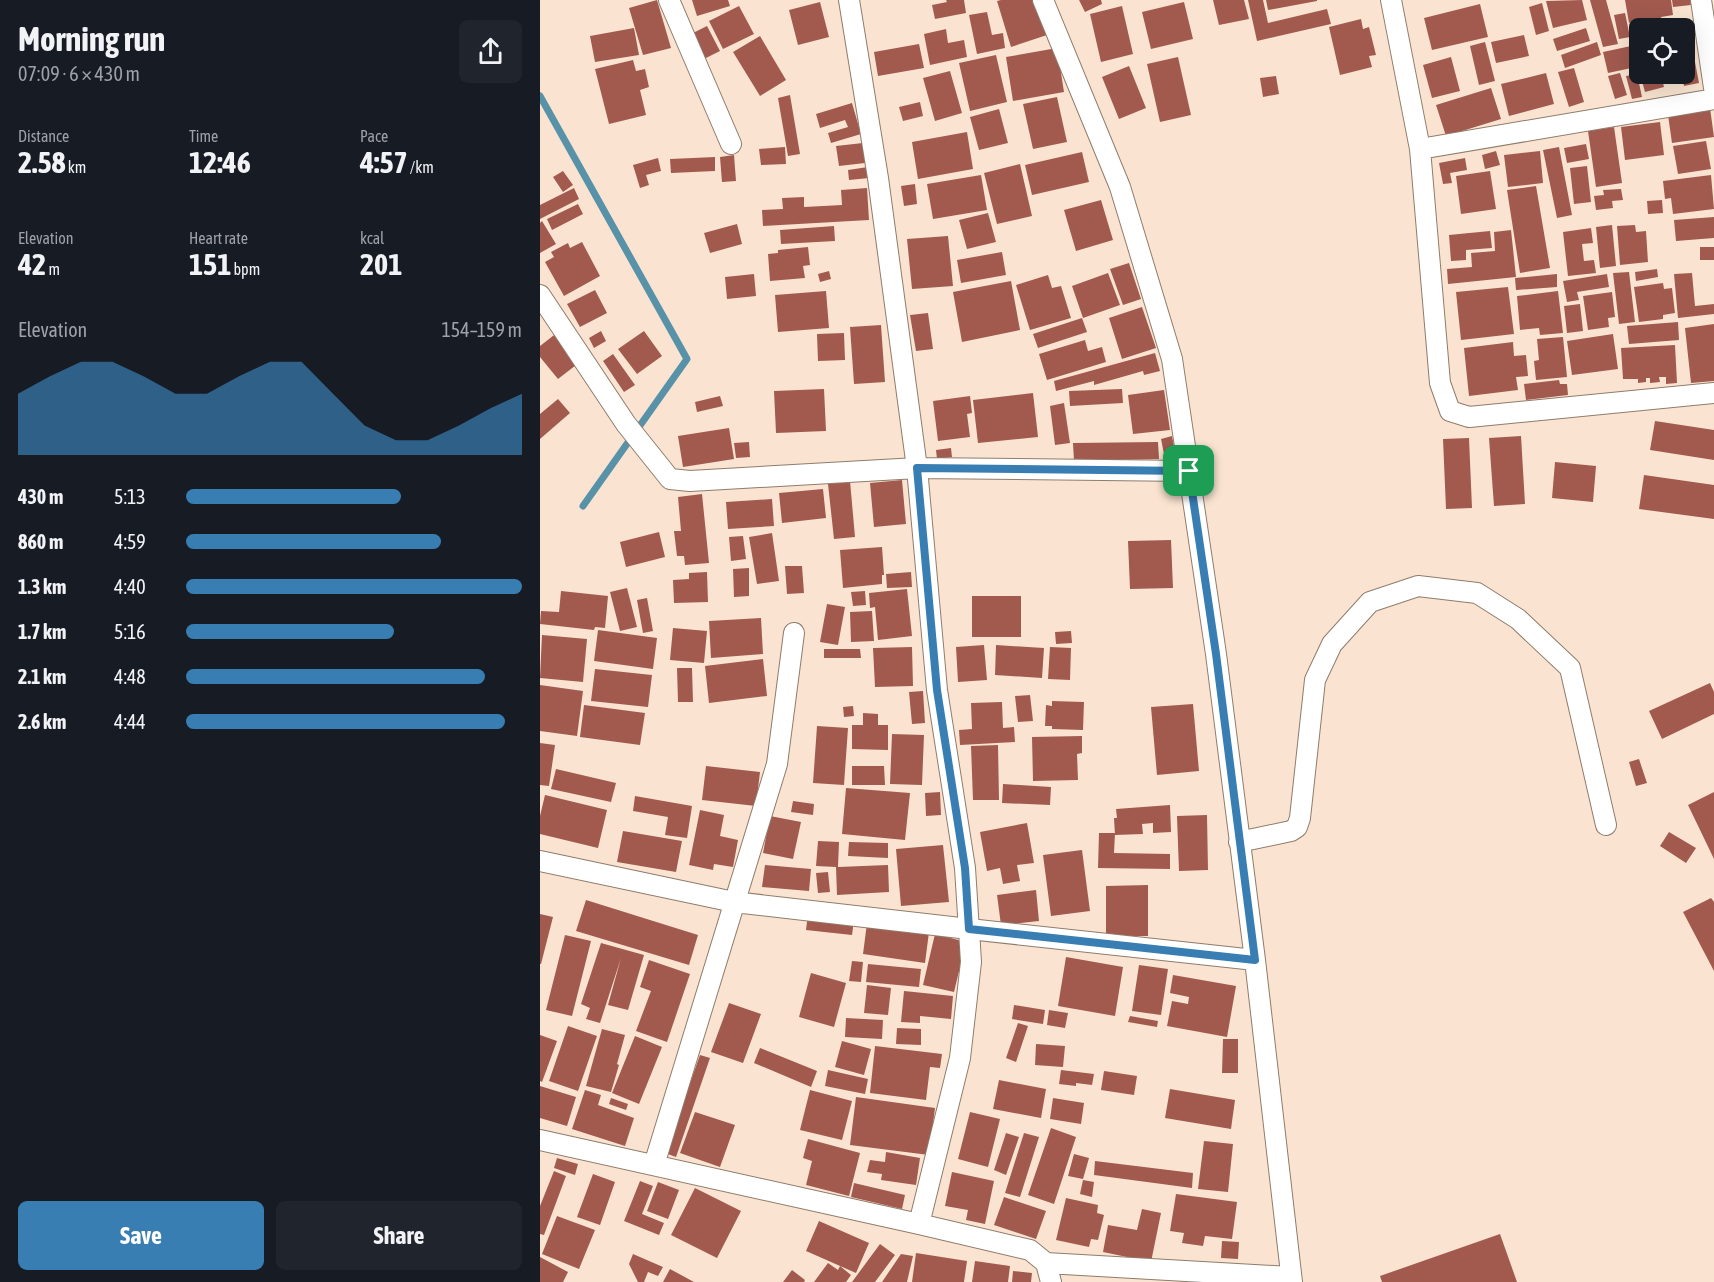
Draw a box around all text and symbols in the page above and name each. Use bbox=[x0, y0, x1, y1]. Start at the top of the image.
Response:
map controls bbox=[1629, 18, 1695, 84]
button: locate bbox=[1629, 18, 1695, 84]
text: Morning run bbox=[18, 20, 165, 58]
button: share bbox=[459, 20, 522, 83]
text: 07:09 · 6 × 430 m bbox=[18, 62, 140, 85]
text: Distance bbox=[18, 127, 69, 145]
text: Time bbox=[189, 127, 218, 145]
text: Pace bbox=[360, 127, 388, 145]
text: 2.58 bbox=[18, 145, 66, 179]
text: 12:46 bbox=[189, 145, 251, 179]
text: 4:57 bbox=[360, 145, 408, 179]
text: km bbox=[66, 158, 86, 176]
text: /km bbox=[408, 158, 434, 176]
text: Elevation bbox=[18, 229, 73, 247]
text: Heart rate bbox=[189, 229, 248, 247]
text: kcal bbox=[360, 229, 384, 247]
text: 42 bbox=[18, 247, 46, 281]
text: 151 bbox=[189, 247, 231, 281]
text: 201 bbox=[360, 247, 402, 281]
text: m bbox=[46, 260, 60, 278]
text: bpm bbox=[231, 260, 260, 278]
text: Elevation bbox=[18, 318, 87, 341]
text: 154–159 m bbox=[441, 318, 522, 341]
pin bbox=[1163, 445, 1214, 496]
icon: arrive bbox=[1172, 454, 1205, 487]
text: 430 m bbox=[18, 485, 63, 508]
text: 5:13 bbox=[114, 485, 146, 508]
text: 860 m bbox=[18, 530, 63, 553]
text: 4:59 bbox=[114, 530, 146, 553]
text: 1.3 km bbox=[18, 575, 66, 598]
text: 4:40 bbox=[114, 575, 146, 598]
text: 1.7 km bbox=[18, 620, 66, 643]
text: 5:16 bbox=[114, 620, 146, 643]
text: 2.1 km bbox=[18, 665, 66, 688]
text: 4:48 bbox=[114, 665, 146, 688]
text: 2.6 km bbox=[18, 710, 66, 733]
text: 4:44 bbox=[114, 710, 146, 733]
button: Save bbox=[18, 1201, 264, 1270]
button: Share bbox=[276, 1201, 522, 1270]

